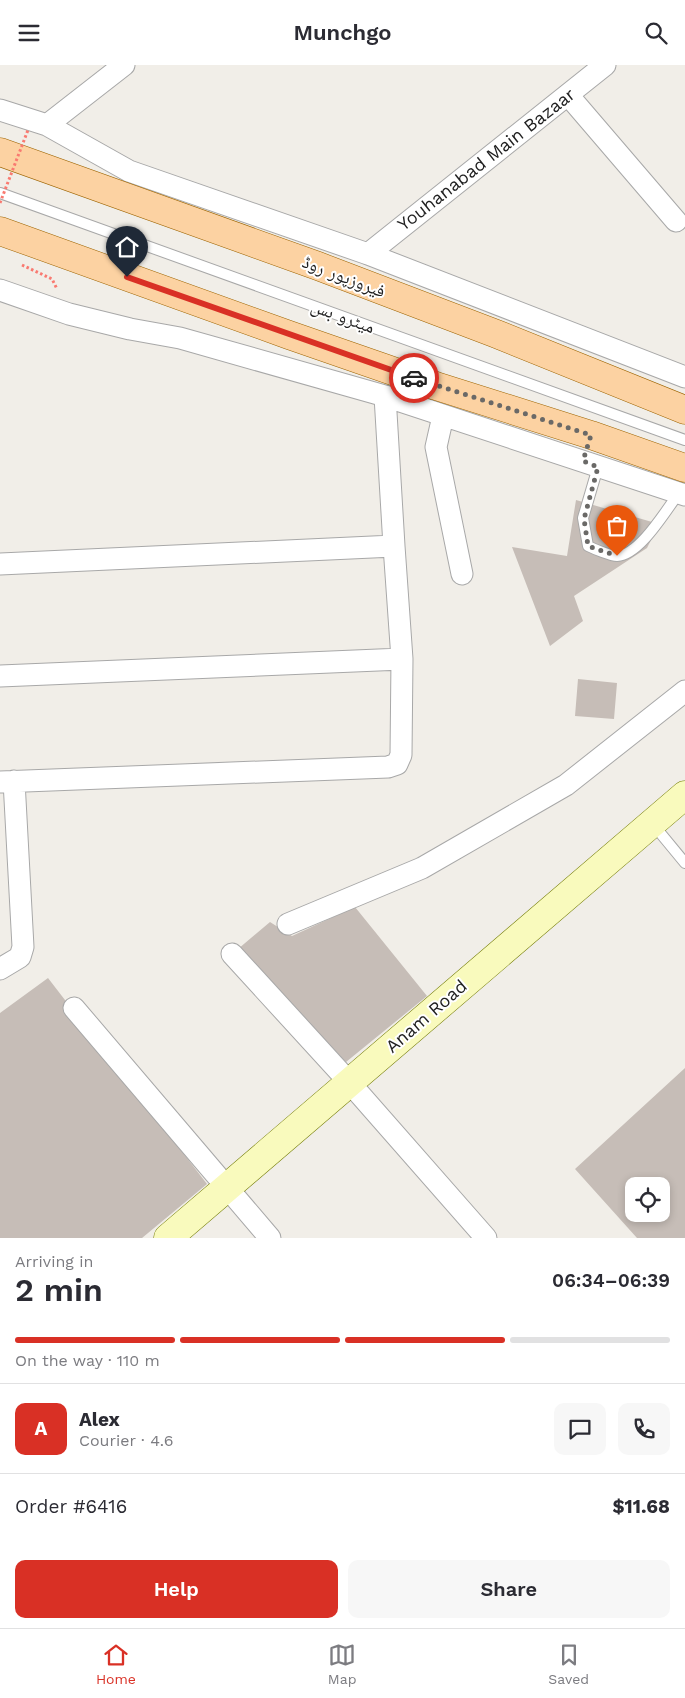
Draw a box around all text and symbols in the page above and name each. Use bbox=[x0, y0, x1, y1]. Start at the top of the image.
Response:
icon: menu bbox=[15, 19, 43, 47]
icon: search bbox=[642, 19, 670, 47]
text: Munchgo bbox=[294, 20, 391, 45]
street label: Youhanabad Main Bazaar bbox=[393, 83, 579, 235]
pin bbox=[106, 226, 148, 277]
icon: home bbox=[113, 233, 141, 261]
street label: فیروزپور روڈ bbox=[299, 251, 388, 302]
street label: میٹرو بس bbox=[308, 295, 378, 338]
courier bbox=[389, 353, 439, 403]
icon: car bbox=[400, 364, 428, 392]
pin bbox=[596, 505, 638, 556]
icon: bag bbox=[603, 512, 631, 540]
street label: Anam Road bbox=[381, 975, 471, 1057]
map controls bbox=[625, 1177, 670, 1222]
button: locate bbox=[625, 1177, 670, 1222]
text: Arriving in bbox=[15, 1252, 93, 1271]
text: 06:34–06:39 bbox=[552, 1269, 670, 1292]
text: 2 min bbox=[15, 1271, 103, 1309]
text: On the way · 110 m bbox=[15, 1351, 160, 1370]
button: chat bbox=[554, 1403, 606, 1455]
button: phone bbox=[618, 1403, 670, 1455]
text: Alex bbox=[79, 1408, 120, 1431]
text: A bbox=[35, 1417, 47, 1440]
text: Courier · 4.6 bbox=[79, 1431, 174, 1450]
text: Order #6416 bbox=[15, 1495, 127, 1518]
text: $11.68 bbox=[612, 1495, 670, 1518]
button: Help bbox=[15, 1560, 338, 1618]
button: Share bbox=[348, 1560, 670, 1618]
tab: Home bbox=[96, 1641, 136, 1687]
tab: Map bbox=[328, 1641, 356, 1687]
tab: Saved bbox=[548, 1641, 589, 1687]

